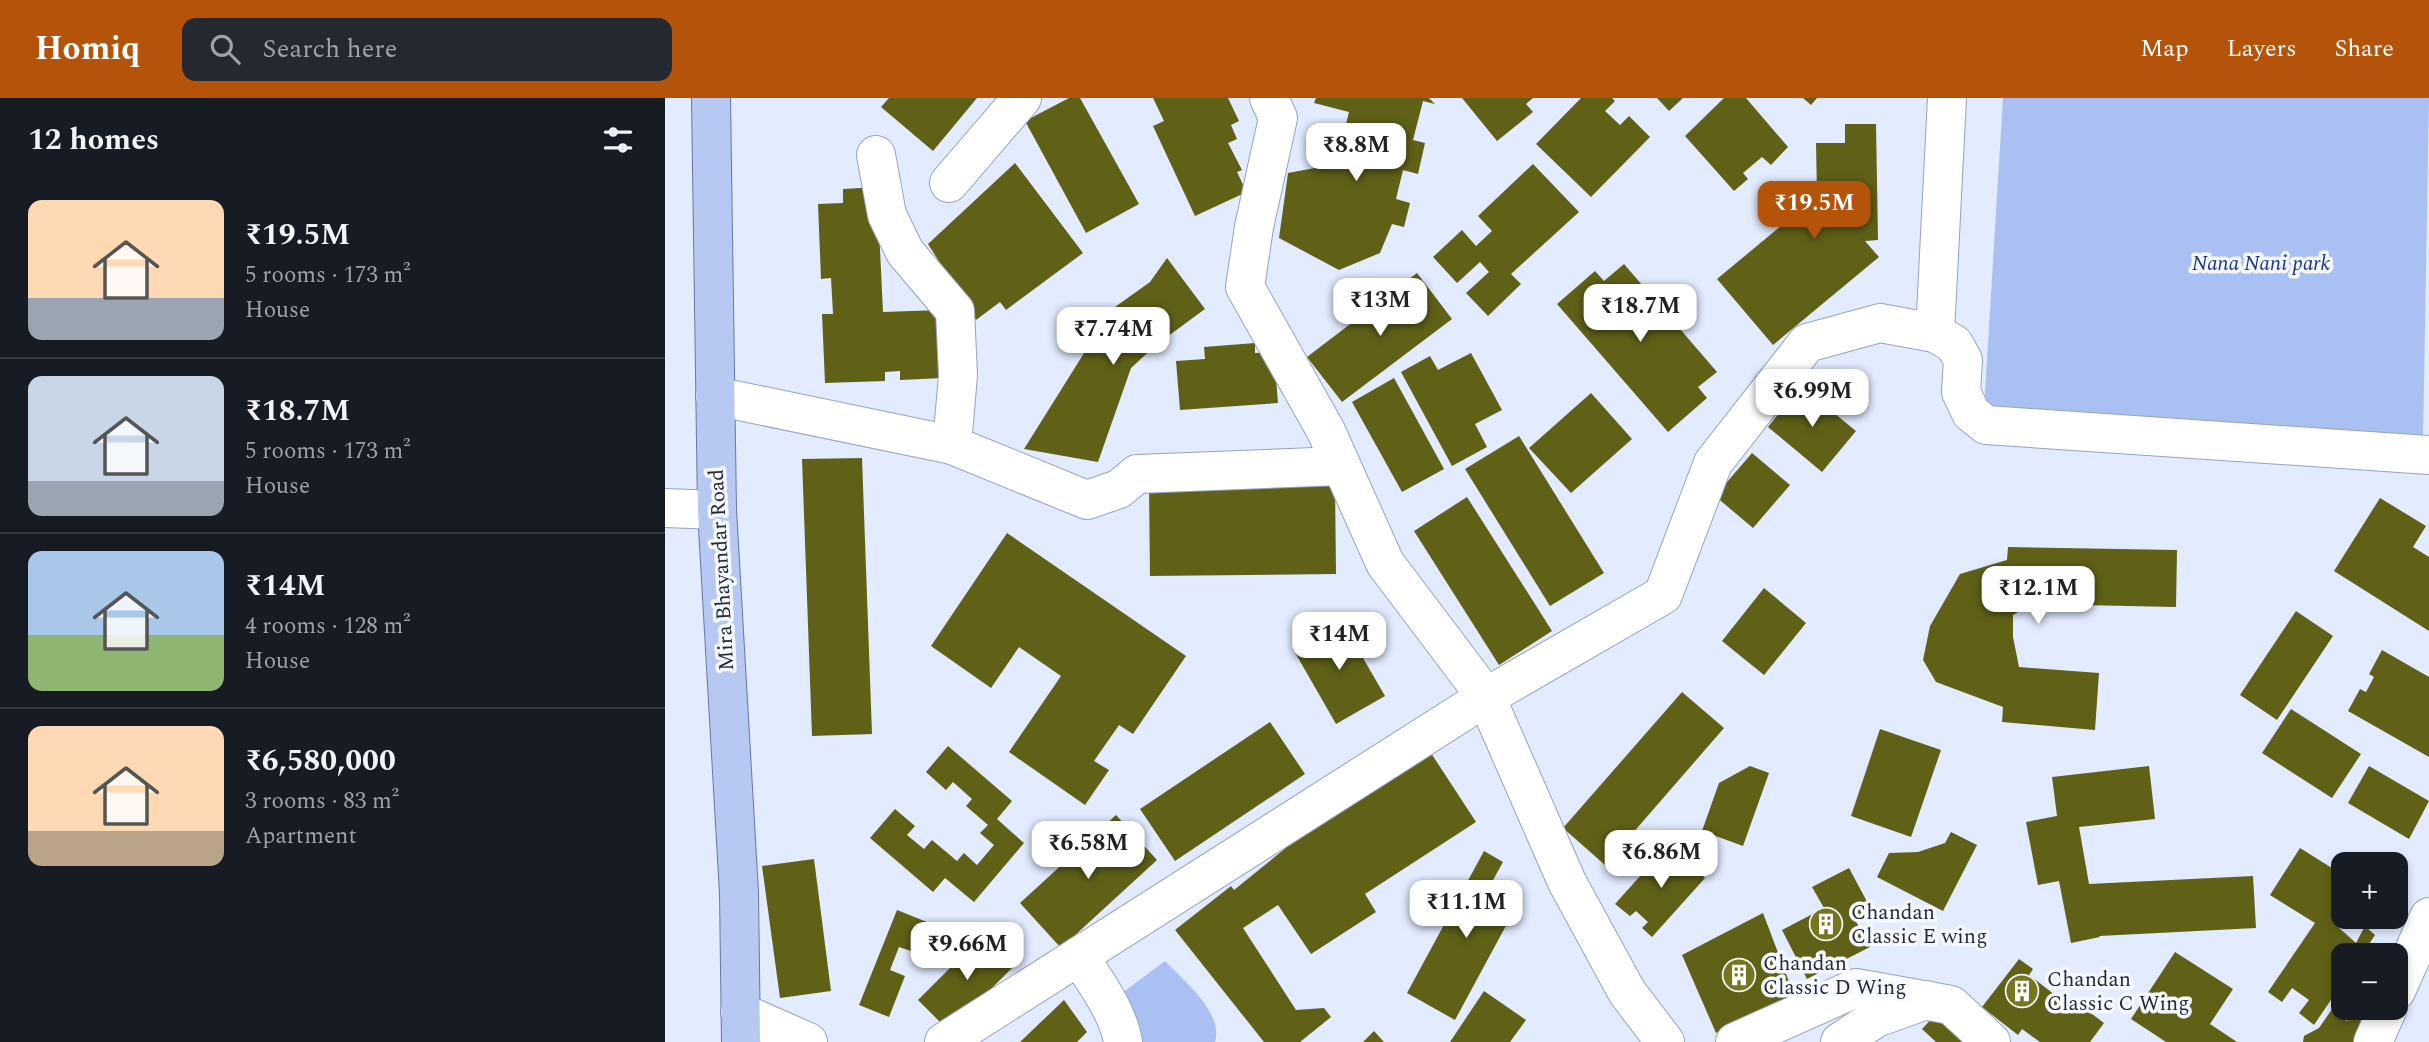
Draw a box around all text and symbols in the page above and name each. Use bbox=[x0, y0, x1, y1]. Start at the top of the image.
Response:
search box bbox=[182, 18, 672, 81]
text: Homiq bbox=[35, 24, 140, 74]
text: Search here bbox=[262, 29, 397, 69]
icon: search bbox=[206, 30, 244, 68]
text: Map bbox=[2140, 31, 2189, 67]
text: Layers bbox=[2227, 31, 2297, 67]
text: Share bbox=[2335, 31, 2394, 67]
text: 12 homes bbox=[28, 117, 159, 163]
icon: filters bbox=[599, 121, 637, 159]
pin: ₹8.8M bbox=[1307, 123, 1405, 183]
text: ₹8.8M bbox=[1322, 128, 1390, 163]
pin: ₹19.5M bbox=[1757, 181, 1871, 241]
text: ₹19.5M bbox=[1774, 186, 1854, 221]
text: ₹19.5M bbox=[245, 212, 350, 258]
icon: home bbox=[84, 228, 168, 312]
park label: Nana Nani park bbox=[2192, 248, 2331, 280]
text: 5 rooms · 173 m² bbox=[245, 258, 411, 293]
pin: ₹13M bbox=[1339, 278, 1421, 338]
text: ₹13M bbox=[1349, 283, 1411, 318]
pin: ₹18.7M bbox=[1583, 285, 1697, 344]
text: ₹18.7M bbox=[1600, 289, 1680, 324]
text: House bbox=[245, 293, 310, 328]
pin: ₹7.74M bbox=[1056, 308, 1170, 367]
text: ₹7.74M bbox=[1073, 312, 1153, 347]
pin: ₹6.99M bbox=[1755, 370, 1869, 429]
text: ₹6.99M bbox=[1772, 374, 1852, 409]
text: ₹18.7M bbox=[245, 388, 350, 434]
icon: home bbox=[84, 404, 168, 488]
text: 5 rooms · 173 m² bbox=[245, 434, 411, 469]
street label: Mira Bhayandar Road bbox=[701, 468, 743, 672]
text: House bbox=[245, 469, 310, 504]
text: ₹14M bbox=[245, 563, 325, 609]
pin: ₹12.1M bbox=[1981, 566, 2095, 626]
text: ₹12.1M bbox=[1998, 571, 2078, 606]
icon: home bbox=[84, 579, 168, 663]
text: 4 rooms · 128 m² bbox=[245, 609, 411, 644]
pin: ₹14M bbox=[1298, 612, 1380, 672]
text: ₹14M bbox=[1308, 617, 1370, 652]
text: House bbox=[245, 644, 310, 679]
text: ₹6,580,000 bbox=[245, 738, 396, 784]
icon: home bbox=[84, 754, 168, 838]
text: 3 rooms · 83 m² bbox=[245, 784, 399, 819]
text: Apartment bbox=[245, 819, 357, 854]
pin: ₹6.58M bbox=[1031, 822, 1145, 881]
text: ₹6.58M bbox=[1048, 826, 1128, 861]
pin: ₹6.86M bbox=[1604, 830, 1718, 890]
text: ₹6.86M bbox=[1621, 835, 1701, 870]
map controls bbox=[2331, 852, 2408, 1020]
button: + bbox=[2331, 852, 2408, 929]
pin: ₹11.1M bbox=[1409, 880, 1523, 940]
text: ₹11.1M bbox=[1426, 885, 1506, 920]
place label: Chandan Classic E wing bbox=[1851, 897, 1987, 953]
building icon: Chandan Classic E wing bbox=[1807, 905, 1845, 943]
pin: ₹9.66M bbox=[910, 922, 1024, 982]
text: ₹9.66M bbox=[927, 927, 1007, 962]
button: − bbox=[2331, 943, 2408, 1020]
place label: Chandan Classic D Wing bbox=[1763, 948, 1907, 1004]
building icon: Chandan Classic D Wing bbox=[1720, 956, 1758, 994]
place label: Chandan Classic C Wing bbox=[2047, 964, 2190, 1020]
building icon: Chandan Classic C Wing bbox=[2003, 972, 2041, 1010]

